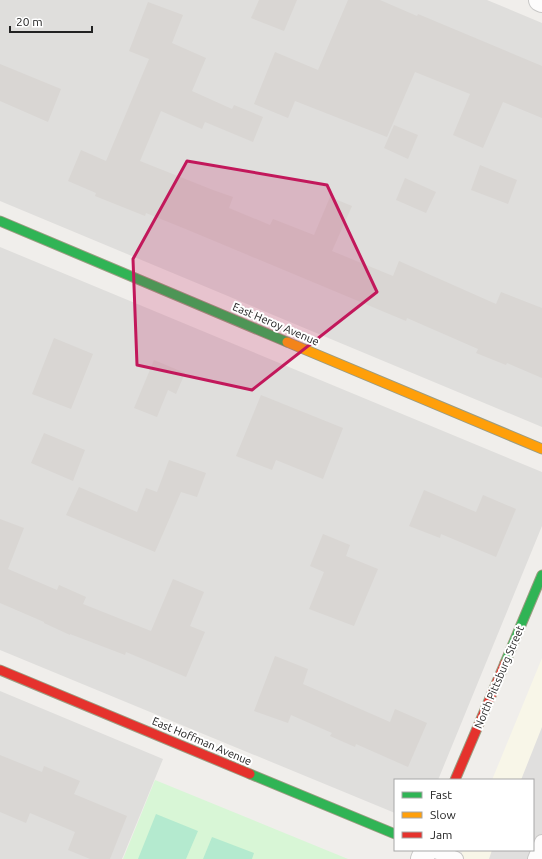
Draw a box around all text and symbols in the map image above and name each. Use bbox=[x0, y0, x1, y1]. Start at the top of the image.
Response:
scale bar bbox=[10, 8, 92, 34]
text: 20 m bbox=[16, 15, 43, 28]
street label: East Heroy Avenue bbox=[231, 300, 321, 348]
street label: North Pittsburg Street bbox=[472, 623, 526, 730]
street label: East Hoffman Avenue bbox=[150, 715, 254, 767]
legend bbox=[394, 779, 534, 851]
text: Fast bbox=[430, 788, 452, 801]
text: Slow bbox=[430, 808, 456, 821]
text: Jam bbox=[430, 828, 452, 841]

